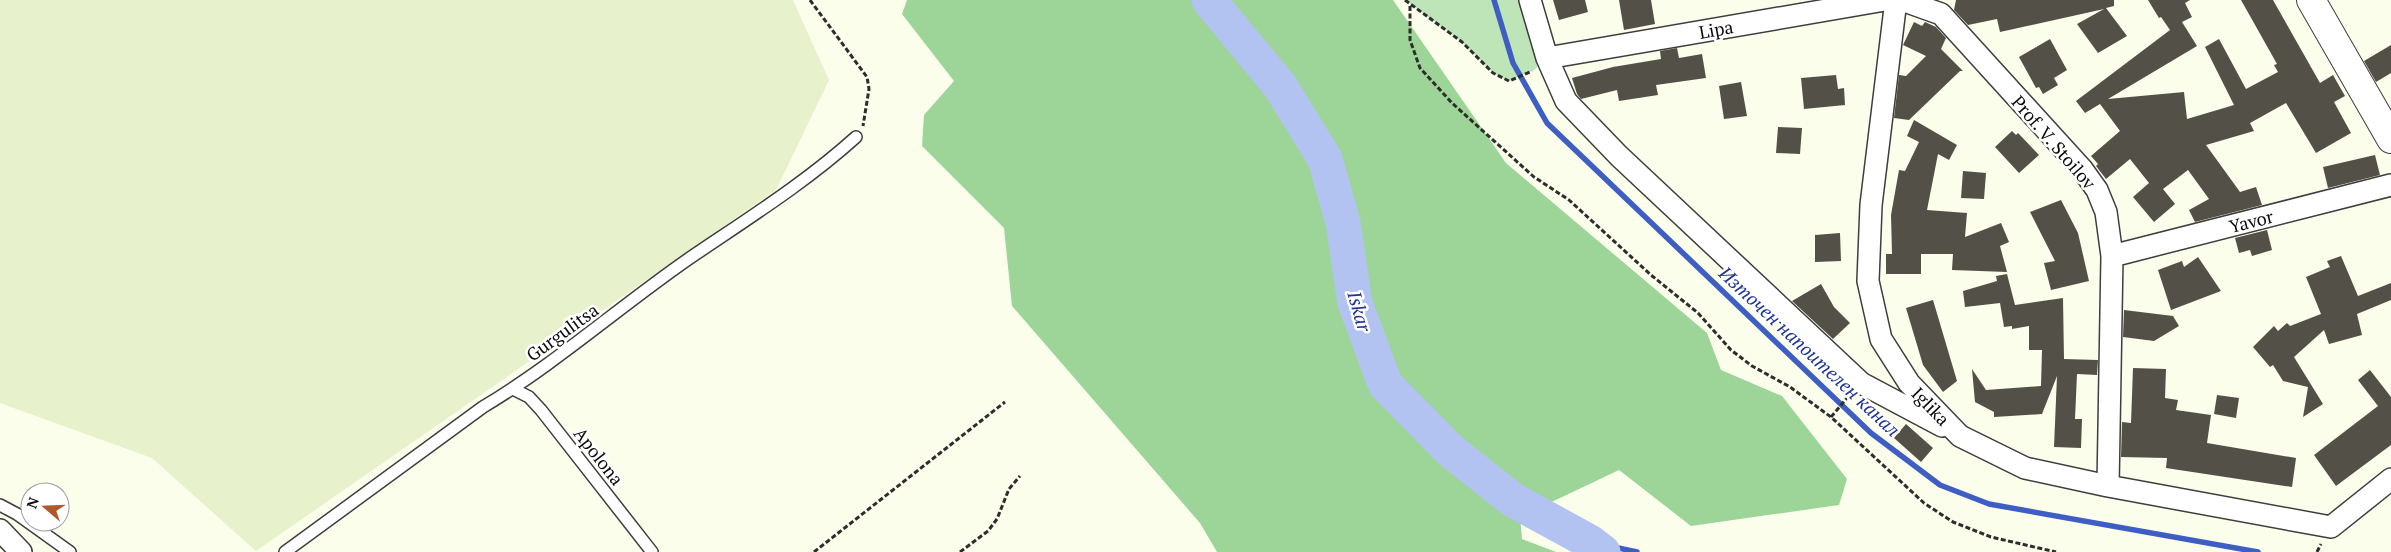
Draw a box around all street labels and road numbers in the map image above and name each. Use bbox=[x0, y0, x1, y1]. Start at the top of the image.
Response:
street label: Lipa bbox=[1697, 14, 1735, 44]
street label: Prof. V. Stoilov bbox=[2007, 90, 2102, 195]
street label: Yavor bbox=[2226, 204, 2276, 238]
street label: Gurgulitsa bbox=[521, 298, 603, 366]
street label: Iglika bbox=[1907, 381, 1955, 431]
street label: Apolona bbox=[569, 422, 629, 490]

